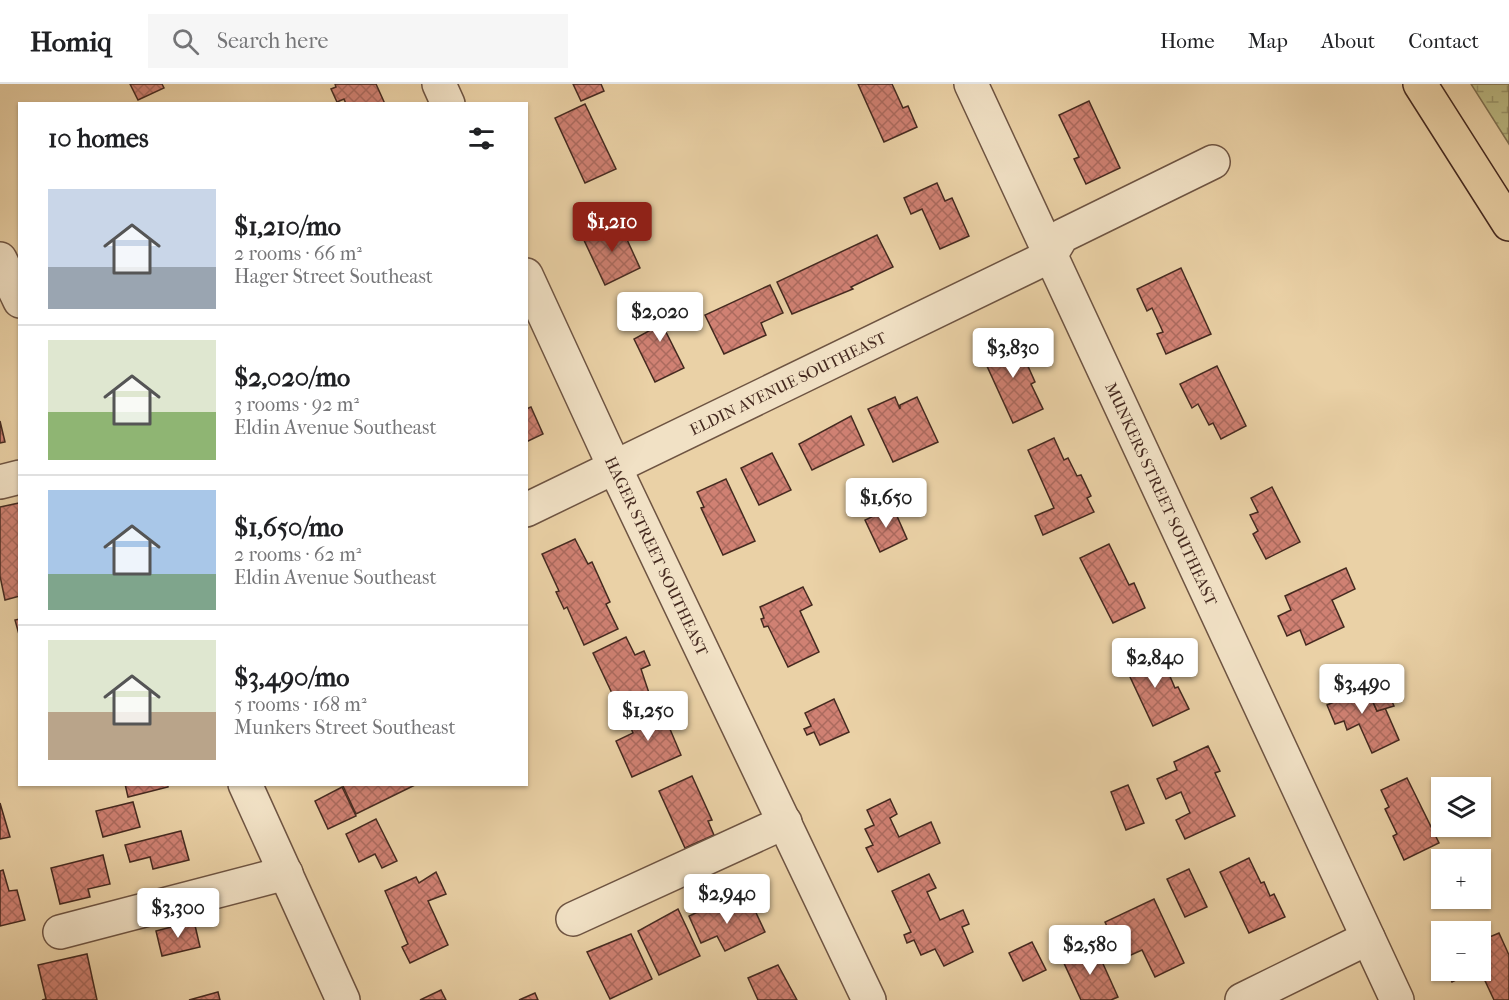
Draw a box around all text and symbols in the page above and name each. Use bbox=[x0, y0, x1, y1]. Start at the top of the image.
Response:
search box bbox=[148, 14, 568, 68]
text: Homiq bbox=[30, 25, 112, 58]
icon: search bbox=[169, 25, 202, 58]
text: Search here bbox=[217, 28, 328, 54]
text: Home bbox=[1160, 29, 1215, 53]
text: Map bbox=[1248, 29, 1288, 53]
text: About bbox=[1321, 29, 1375, 53]
text: Contact bbox=[1408, 29, 1479, 53]
icon: filters bbox=[465, 122, 498, 155]
text: 10 homes bbox=[48, 123, 149, 154]
pin: $1,210 bbox=[563, 202, 661, 253]
text: $1,210 bbox=[587, 210, 637, 233]
text: $1,210/mo bbox=[234, 211, 341, 242]
icon: home bbox=[96, 213, 168, 285]
text: 2 rooms · 66 m² bbox=[234, 242, 362, 265]
text: Hager Street Southeast bbox=[234, 265, 433, 288]
pin: $2,020 bbox=[611, 292, 709, 343]
text: $2,020 bbox=[631, 300, 689, 323]
street label: ELDIN AVENUE SOUTHEAST bbox=[687, 328, 890, 439]
pin: $3,830 bbox=[964, 328, 1062, 379]
text: $3,830 bbox=[987, 336, 1039, 359]
text: $2,020/mo bbox=[234, 362, 350, 393]
icon: home bbox=[96, 364, 168, 436]
street label: MUNKERS STREET SOUTHEAST bbox=[1101, 379, 1221, 609]
text: 3 rooms · 92 m² bbox=[234, 393, 359, 416]
text: Eldin Avenue Southeast bbox=[234, 416, 437, 439]
street label: HAGER STREET SOUTHEAST bbox=[601, 453, 712, 659]
pin: $1,650 bbox=[837, 478, 935, 529]
text: $1,650 bbox=[860, 486, 912, 509]
text: $1,650/mo bbox=[234, 512, 343, 543]
icon: home bbox=[96, 514, 168, 586]
text: 2 rooms · 62 m² bbox=[234, 543, 361, 566]
text: Eldin Avenue Southeast bbox=[234, 566, 437, 589]
pin: $2,840 bbox=[1106, 638, 1204, 689]
text: $2,840 bbox=[1126, 646, 1184, 669]
text: $3,490/mo bbox=[234, 662, 349, 693]
icon: home bbox=[96, 664, 168, 736]
pin: $3,490 bbox=[1313, 664, 1411, 715]
text: $3,490 bbox=[1333, 672, 1391, 695]
pin: $1,250 bbox=[599, 691, 697, 742]
text: 5 rooms · 168 m² bbox=[234, 693, 367, 716]
text: $1,250 bbox=[622, 699, 674, 722]
text: Munkers Street Southeast bbox=[234, 716, 456, 739]
map controls bbox=[1431, 777, 1491, 981]
button: layers bbox=[1431, 777, 1491, 837]
button: + bbox=[1431, 849, 1491, 909]
pin: $2,940 bbox=[678, 874, 776, 925]
text: $2,940 bbox=[698, 882, 756, 905]
pin: $3,300 bbox=[129, 888, 227, 939]
text: $3,300 bbox=[151, 896, 205, 919]
button: − bbox=[1431, 921, 1491, 981]
pin: $2,580 bbox=[1041, 925, 1139, 976]
text: $2,580 bbox=[1063, 933, 1117, 956]

